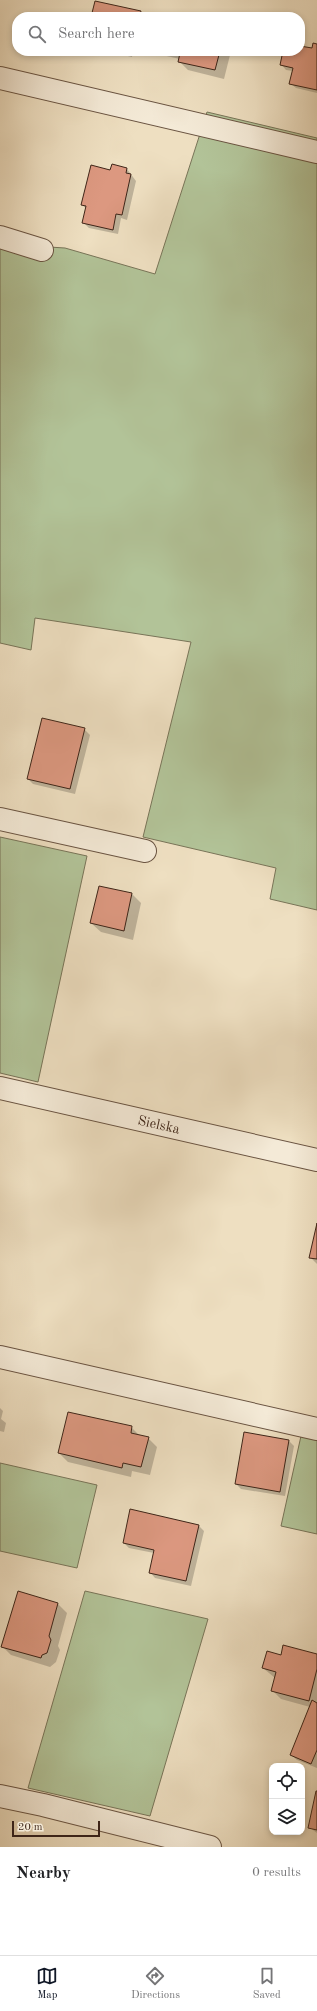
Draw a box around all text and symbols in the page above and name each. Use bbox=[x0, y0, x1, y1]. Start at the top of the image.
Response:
search box bbox=[12, 12, 305, 56]
icon: search bbox=[26, 23, 48, 45]
text: Search here bbox=[58, 27, 135, 42]
street label: Sielska bbox=[136, 1113, 181, 1137]
map controls bbox=[269, 1763, 305, 1835]
button: locate bbox=[269, 1763, 305, 1799]
button: layers bbox=[269, 1799, 305, 1835]
scale bar bbox=[12, 1819, 100, 1838]
text: 20 m bbox=[18, 1822, 43, 1833]
text: Nearby bbox=[16, 1865, 71, 1882]
text: 0 results bbox=[252, 1866, 301, 1879]
tab: Map bbox=[36, 1965, 58, 2003]
tab: Directions bbox=[131, 1965, 180, 2003]
tab: Saved bbox=[253, 1965, 281, 2003]

